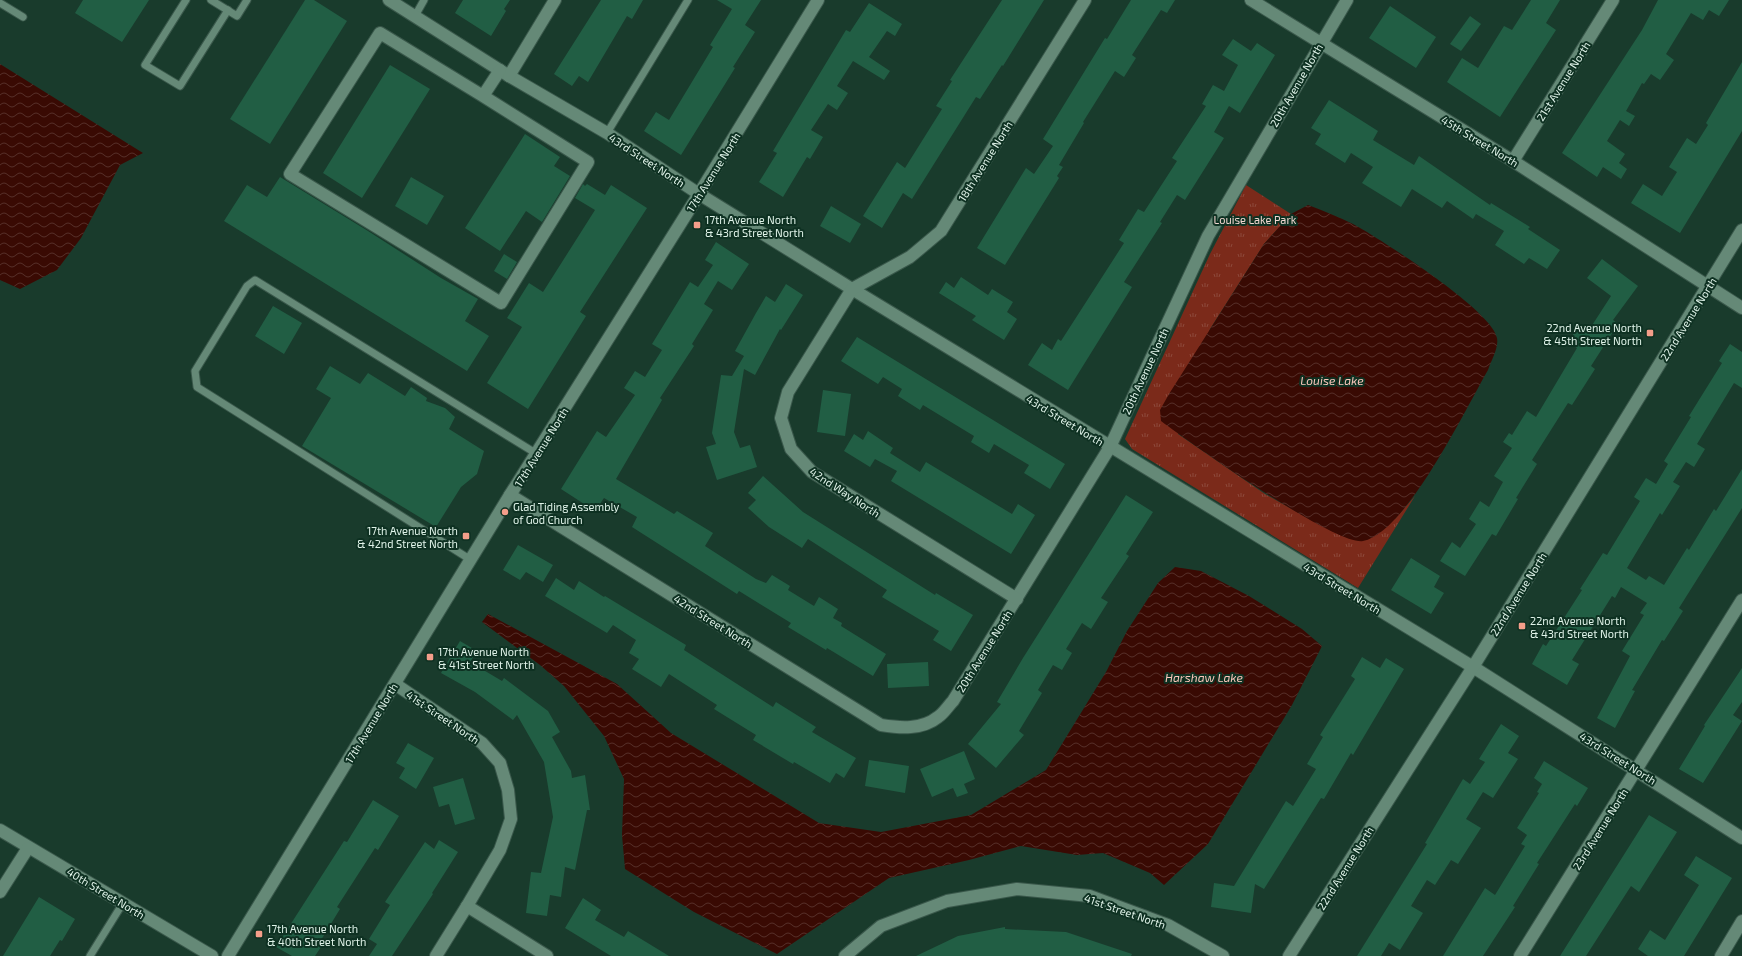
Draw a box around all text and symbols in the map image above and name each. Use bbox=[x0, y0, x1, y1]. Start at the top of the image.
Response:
street label: 21st Avenue North bbox=[1533, 39, 1593, 123]
street label: 20th Avenue North bbox=[1267, 41, 1325, 129]
street label: 45th Street North bbox=[1439, 113, 1521, 169]
street label: 18th Avenue North bbox=[955, 118, 1015, 204]
street label: 17th Avenue North bbox=[683, 130, 743, 214]
street label: 43rd Street North bbox=[607, 131, 687, 189]
place label: 17th Avenue North & 43rd Street North bbox=[705, 213, 804, 239]
park label: Louise Lake Park bbox=[1214, 213, 1297, 226]
marker: 17th Avenue North & 43rd Street North bbox=[692, 220, 702, 230]
street label: 22nd Avenue North bbox=[1657, 275, 1719, 363]
place label: 22nd Avenue North & 45th Street North bbox=[1543, 321, 1642, 347]
street label: 20th Avenue North bbox=[1119, 326, 1171, 416]
marker: 22nd Avenue North & 45th Street North bbox=[1645, 328, 1655, 338]
water label: Louise Lake bbox=[1300, 373, 1364, 387]
street label: 43rd Street North bbox=[1024, 392, 1106, 448]
street label: 17th Avenue North bbox=[511, 405, 571, 489]
street label: 42nd Way North bbox=[807, 464, 883, 520]
place label: Glad Tiding Assembly of God Church bbox=[513, 500, 619, 526]
marker: Glad Tiding Assembly of God Church bbox=[500, 507, 510, 517]
place label: 17th Avenue North & 42nd Street North bbox=[357, 524, 458, 550]
marker: 17th Avenue North & 42nd Street North bbox=[461, 531, 471, 541]
street label: 22nd Avenue North bbox=[1487, 550, 1549, 638]
street label: 43rd Street North bbox=[1301, 560, 1383, 616]
street label: 42nd Street North bbox=[671, 592, 755, 650]
street label: 20th Avenue North bbox=[954, 608, 1014, 694]
place label: 22nd Avenue North & 43rd Street North bbox=[1530, 614, 1629, 640]
marker: 22nd Avenue North & 43rd Street North bbox=[1517, 621, 1527, 631]
place label: 17th Avenue North & 41st Street North bbox=[438, 645, 534, 671]
marker: 17th Avenue North & 41st Street North bbox=[425, 652, 435, 662]
water label: Harshaw Lake bbox=[1165, 670, 1244, 684]
street label: 17th Avenue North bbox=[342, 681, 400, 765]
street label: 41st Street North bbox=[404, 688, 482, 746]
street label: 43rd Street North bbox=[1577, 729, 1659, 787]
street label: 23rd Avenue North bbox=[1570, 786, 1630, 872]
street label: 22nd Avenue North bbox=[1314, 824, 1376, 912]
street label: 40th Street North bbox=[65, 865, 147, 921]
street label: 41st Street North bbox=[1083, 891, 1167, 931]
place label: 17th Avenue North & 40th Street North bbox=[267, 922, 366, 948]
marker: 17th Avenue North & 40th Street North bbox=[254, 929, 264, 939]

